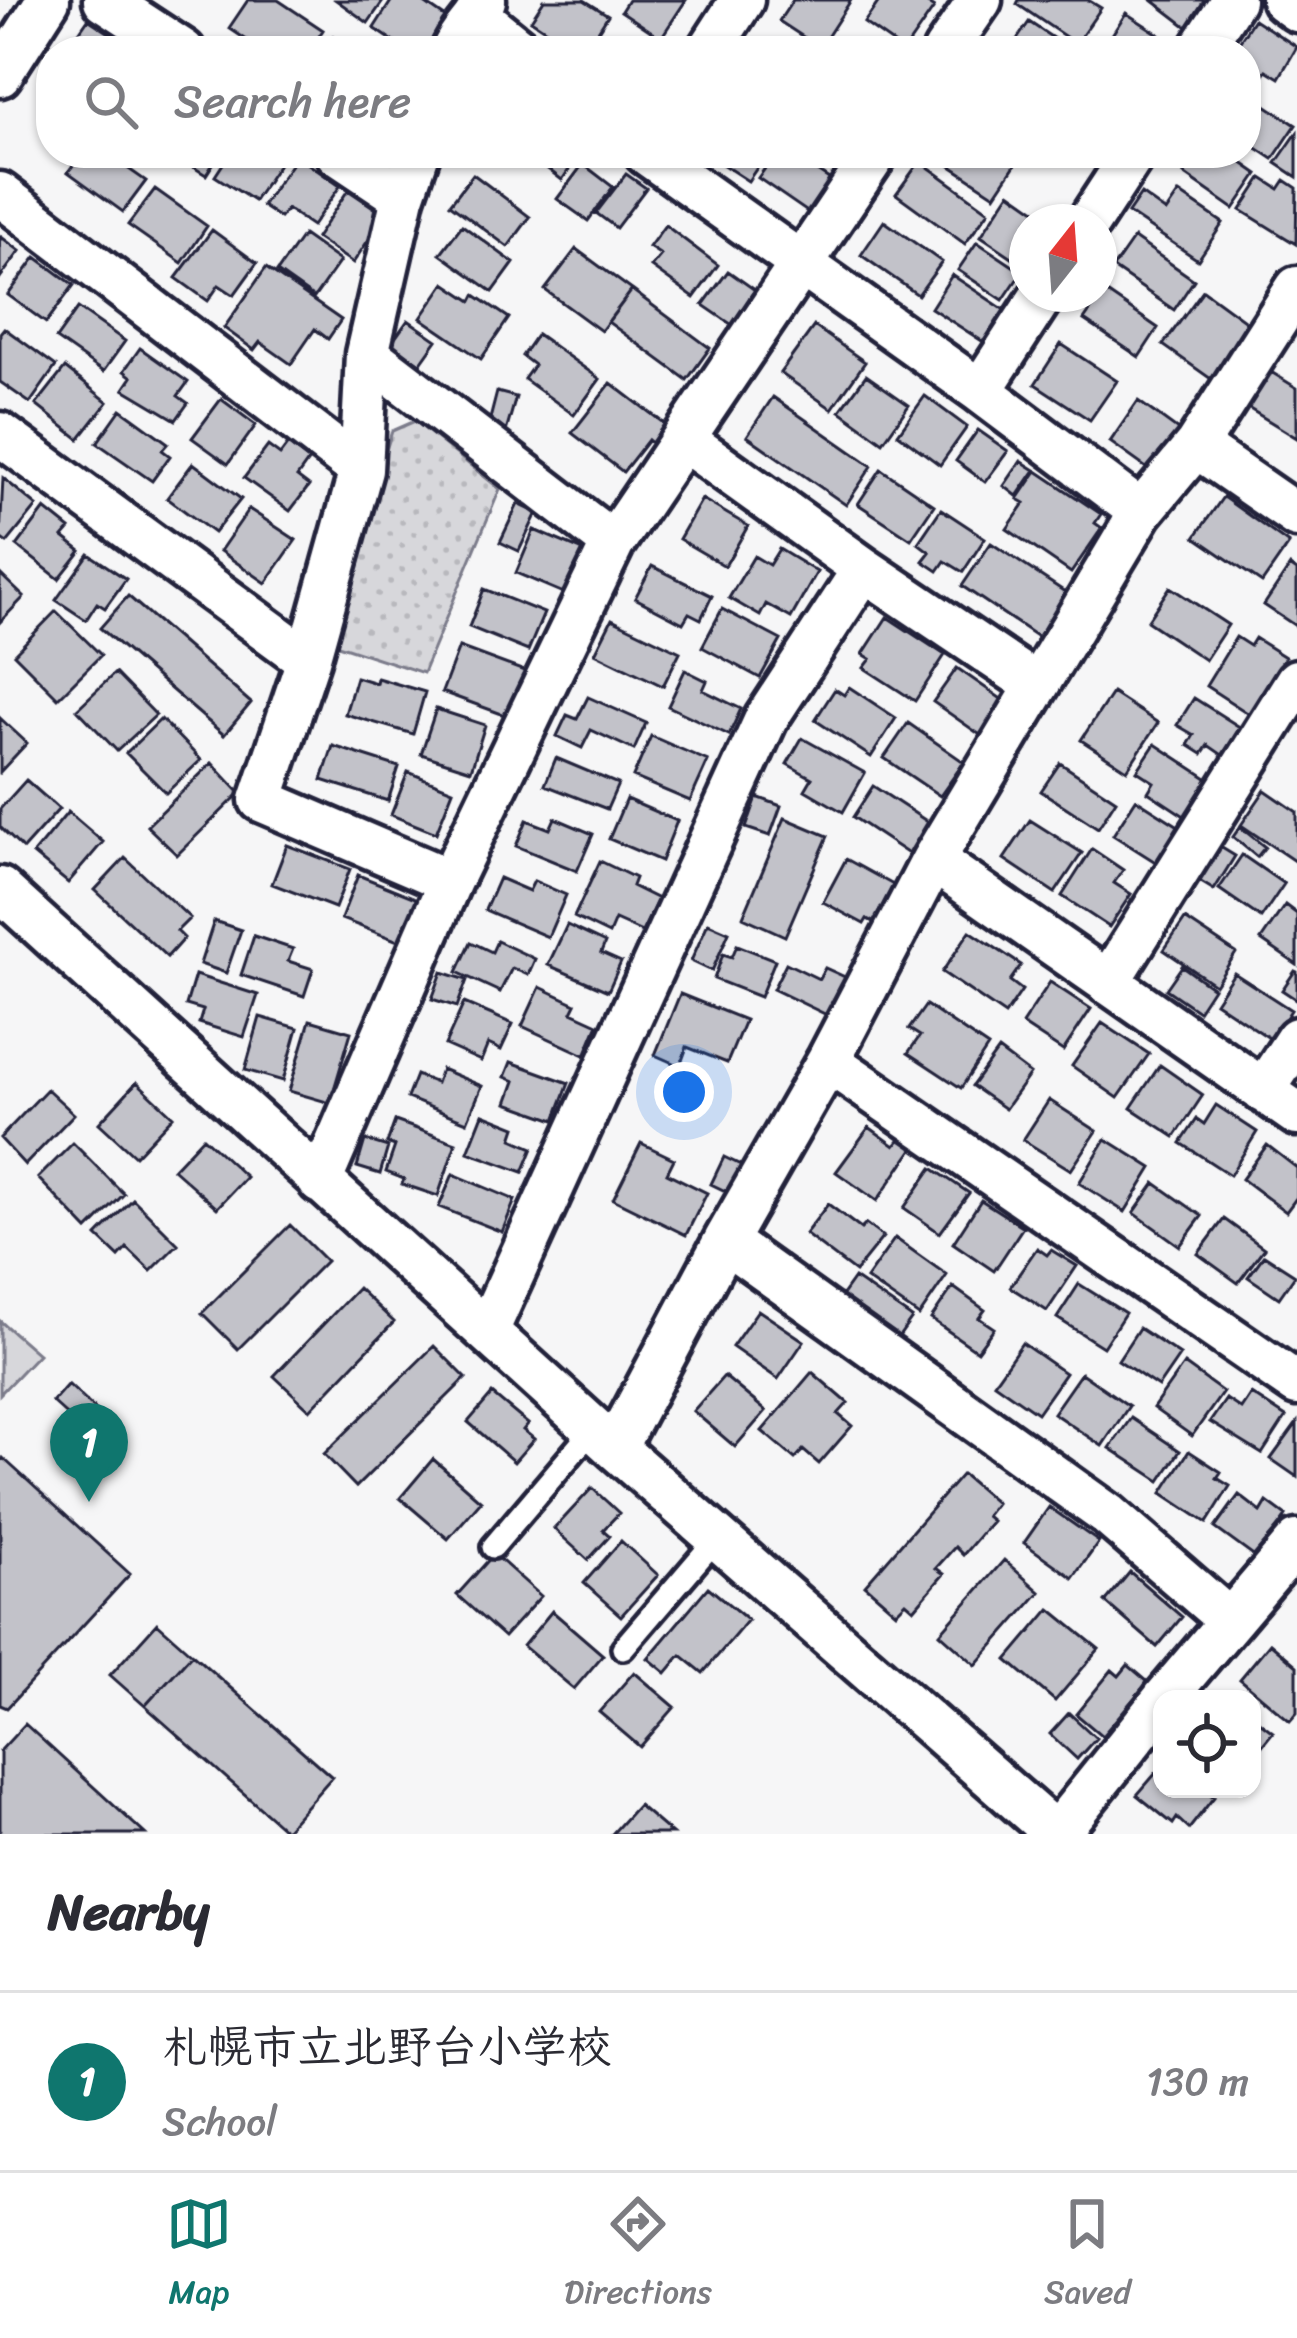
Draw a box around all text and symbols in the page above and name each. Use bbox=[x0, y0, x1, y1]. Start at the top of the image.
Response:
search box bbox=[36, 36, 1261, 168]
text: Search here bbox=[174, 62, 411, 142]
icon: search bbox=[78, 69, 144, 135]
north arrow bbox=[1009, 204, 1117, 312]
your location bbox=[654, 1062, 714, 1122]
pin: 1 bbox=[50, 1403, 128, 1502]
map controls bbox=[1153, 1690, 1261, 1798]
button: locate bbox=[1153, 1690, 1261, 1798]
text: Nearby bbox=[48, 1867, 209, 1957]
text: 札幌市立北野台小学校 bbox=[162, 2007, 612, 2087]
text: 1 bbox=[79, 2047, 95, 2116]
text: 130 m bbox=[1146, 2047, 1249, 2116]
text: School bbox=[162, 2087, 277, 2156]
tab: Map bbox=[166, 2191, 232, 2321]
tab: Directions bbox=[564, 2191, 712, 2321]
tab: Saved bbox=[1044, 2191, 1131, 2321]

